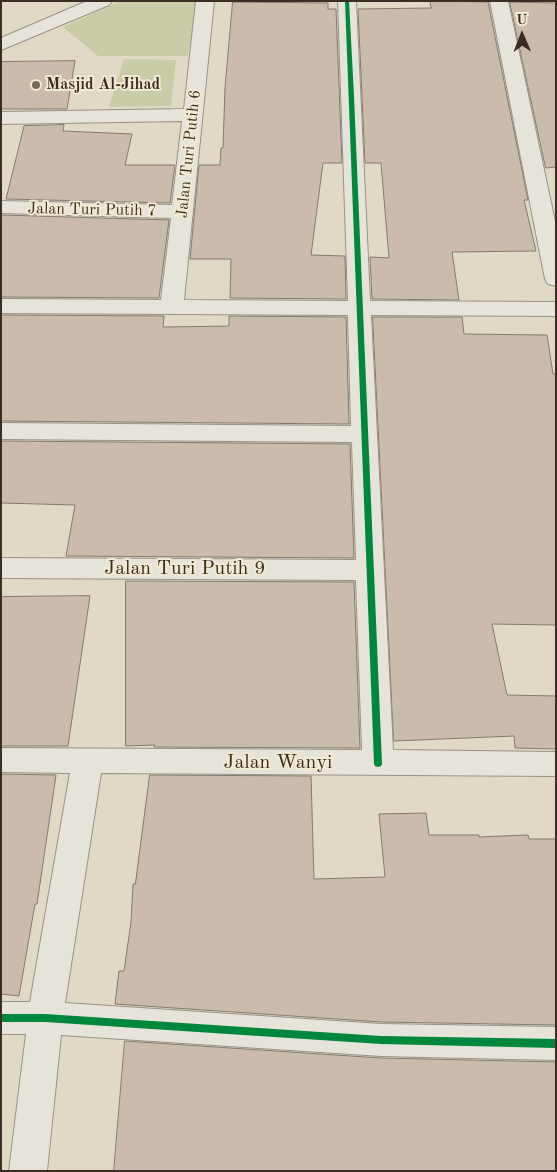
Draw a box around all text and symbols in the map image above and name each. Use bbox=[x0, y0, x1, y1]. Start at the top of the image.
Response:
north arrow bbox=[497, 10, 547, 60]
text: U bbox=[516, 13, 527, 27]
place label: Masjid Al-Jihad bbox=[46, 75, 160, 95]
marker: Masjid Al-Jihad bbox=[30, 79, 42, 91]
street label: Jalan Turi Putih 6 bbox=[173, 89, 205, 219]
street label: Jalan Turi Putih 7 bbox=[27, 199, 157, 221]
street label: Jalan Turi Putih 9 bbox=[104, 557, 266, 581]
street label: Jalan Wanyi bbox=[224, 751, 332, 775]

